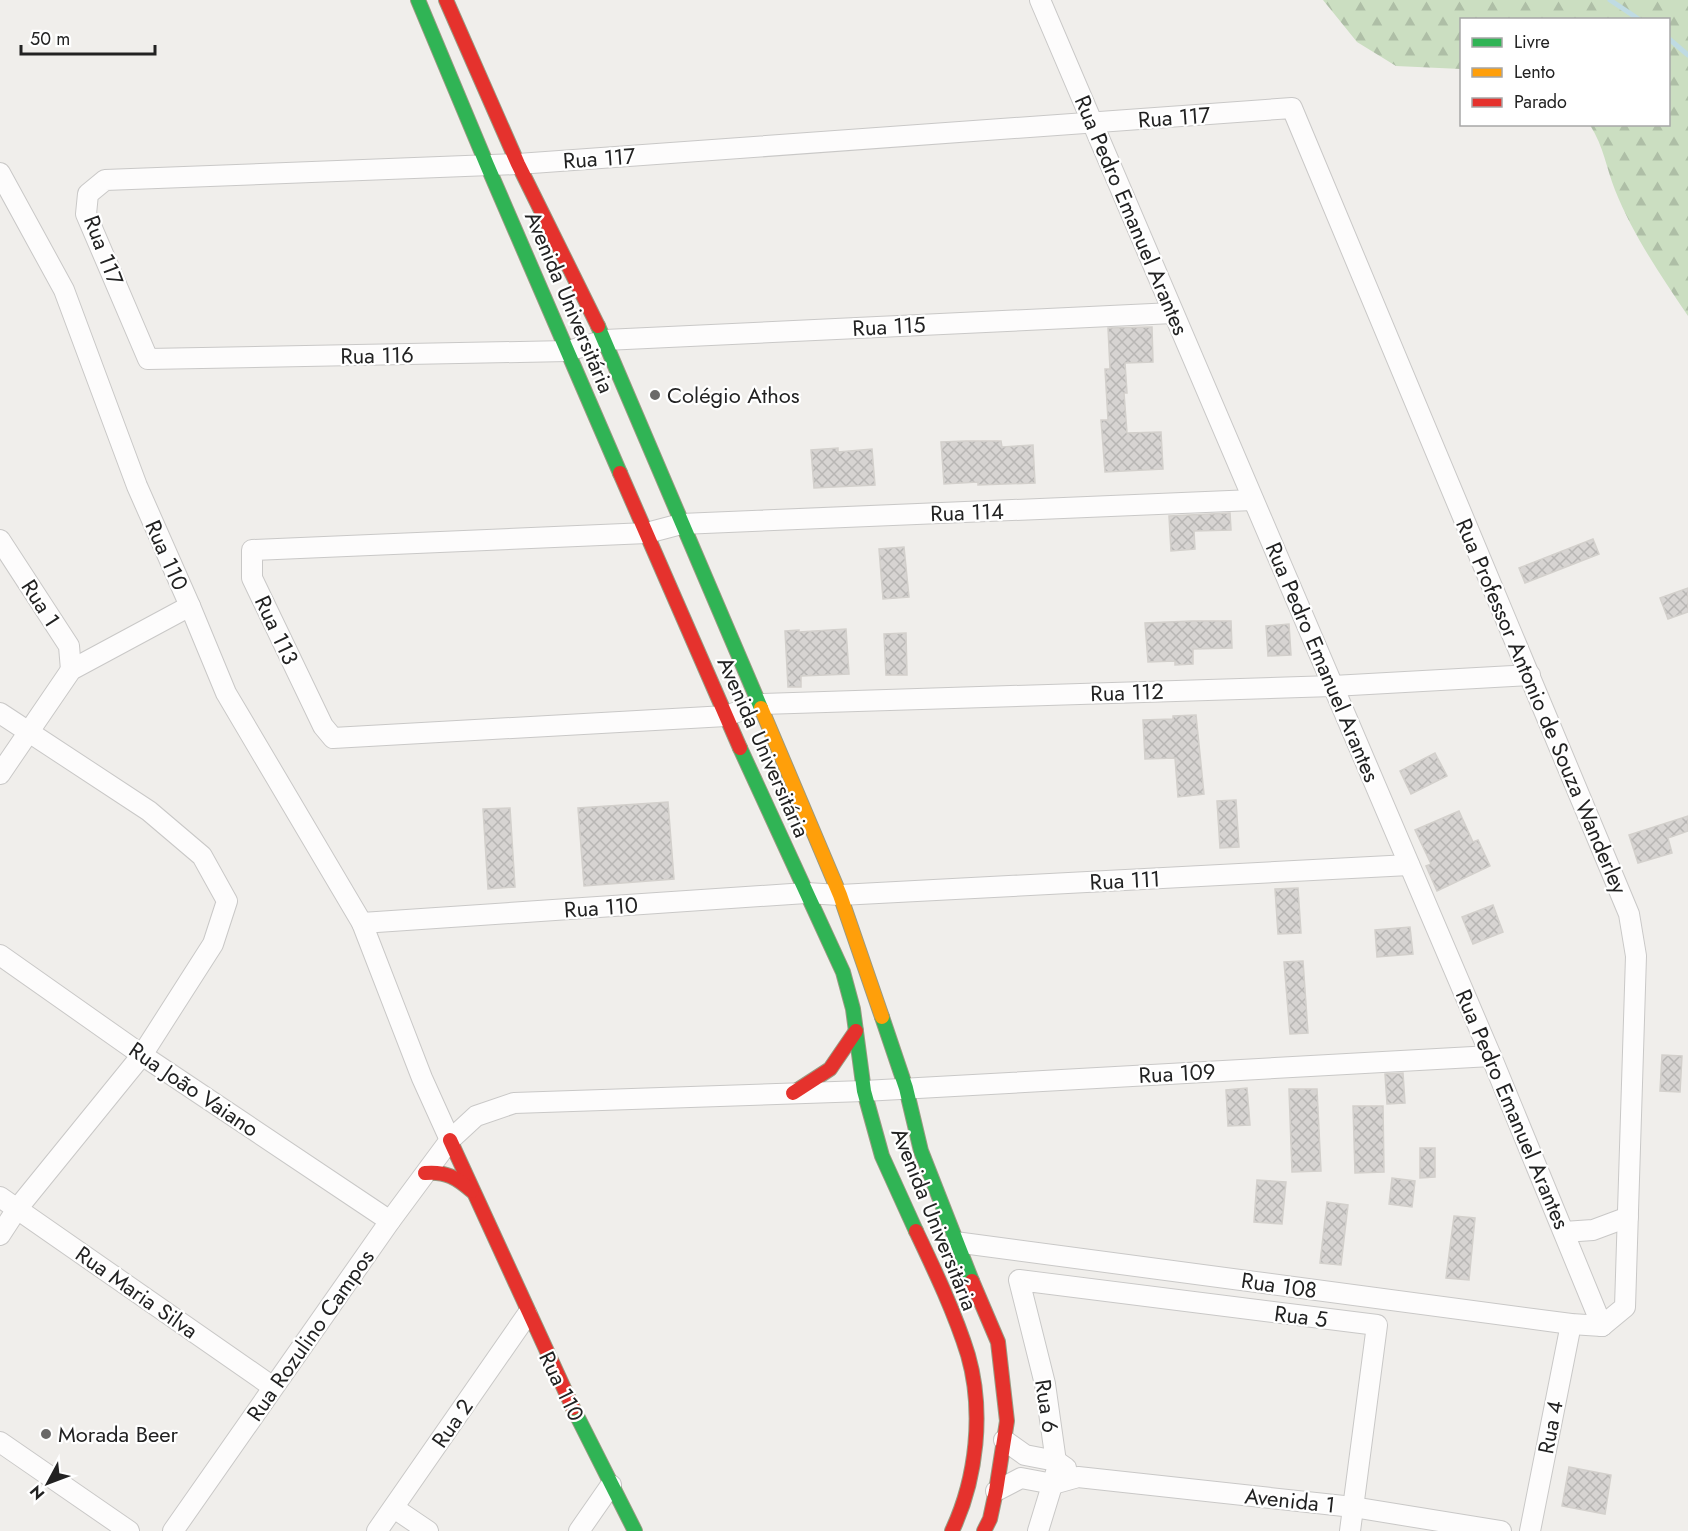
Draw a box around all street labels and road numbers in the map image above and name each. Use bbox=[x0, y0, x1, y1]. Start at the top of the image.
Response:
street label: Rua Pedro Emanuel Arantes bbox=[1067, 90, 1197, 340]
street label: Rua 117 bbox=[1137, 98, 1212, 135]
street label: Rua 117 bbox=[562, 139, 637, 176]
street label: Avenida Universitária bbox=[517, 206, 623, 398]
street label: Rua 117 bbox=[76, 210, 132, 290]
street label: Rua 115 bbox=[852, 308, 926, 344]
street label: Rua 116 bbox=[340, 338, 414, 372]
street label: Rua 114 bbox=[930, 495, 1005, 529]
street label: Rua Professor Antonio de Souza Wanderley bbox=[1448, 513, 1636, 899]
street label: Rua 110 bbox=[137, 515, 197, 595]
street label: Rua Pedro Emanuel Arantes bbox=[1258, 537, 1388, 787]
street label: Rua 1 bbox=[14, 573, 68, 633]
street label: Rua 113 bbox=[247, 590, 307, 670]
street label: Avenida Universitária bbox=[710, 652, 818, 842]
street label: Rua 112 bbox=[1090, 675, 1164, 709]
street label: Rua 111 bbox=[1089, 862, 1161, 898]
street label: Rua 110 bbox=[563, 888, 639, 926]
street label: Rua Pedro Emanuel Arantes bbox=[1448, 984, 1578, 1234]
street label: Rua João Vaiano bbox=[123, 1034, 265, 1144]
street label: Rua 109 bbox=[1138, 1055, 1216, 1091]
street label: Avenida Universitária bbox=[884, 1123, 986, 1315]
street label: Rua Maria Silva bbox=[69, 1238, 205, 1346]
street label: Rua Rozulino Campos bbox=[238, 1242, 382, 1428]
street label: Rua 108 bbox=[1239, 1264, 1319, 1306]
street label: Rua 5 bbox=[1273, 1297, 1329, 1335]
street label: Rua 110 bbox=[531, 1346, 593, 1426]
street label: Rua 6 bbox=[1027, 1377, 1067, 1435]
street label: Rua 2 bbox=[424, 1392, 480, 1454]
street label: Rua 4 bbox=[1529, 1397, 1571, 1457]
street label: Avenida 1 bbox=[1243, 1479, 1337, 1521]

